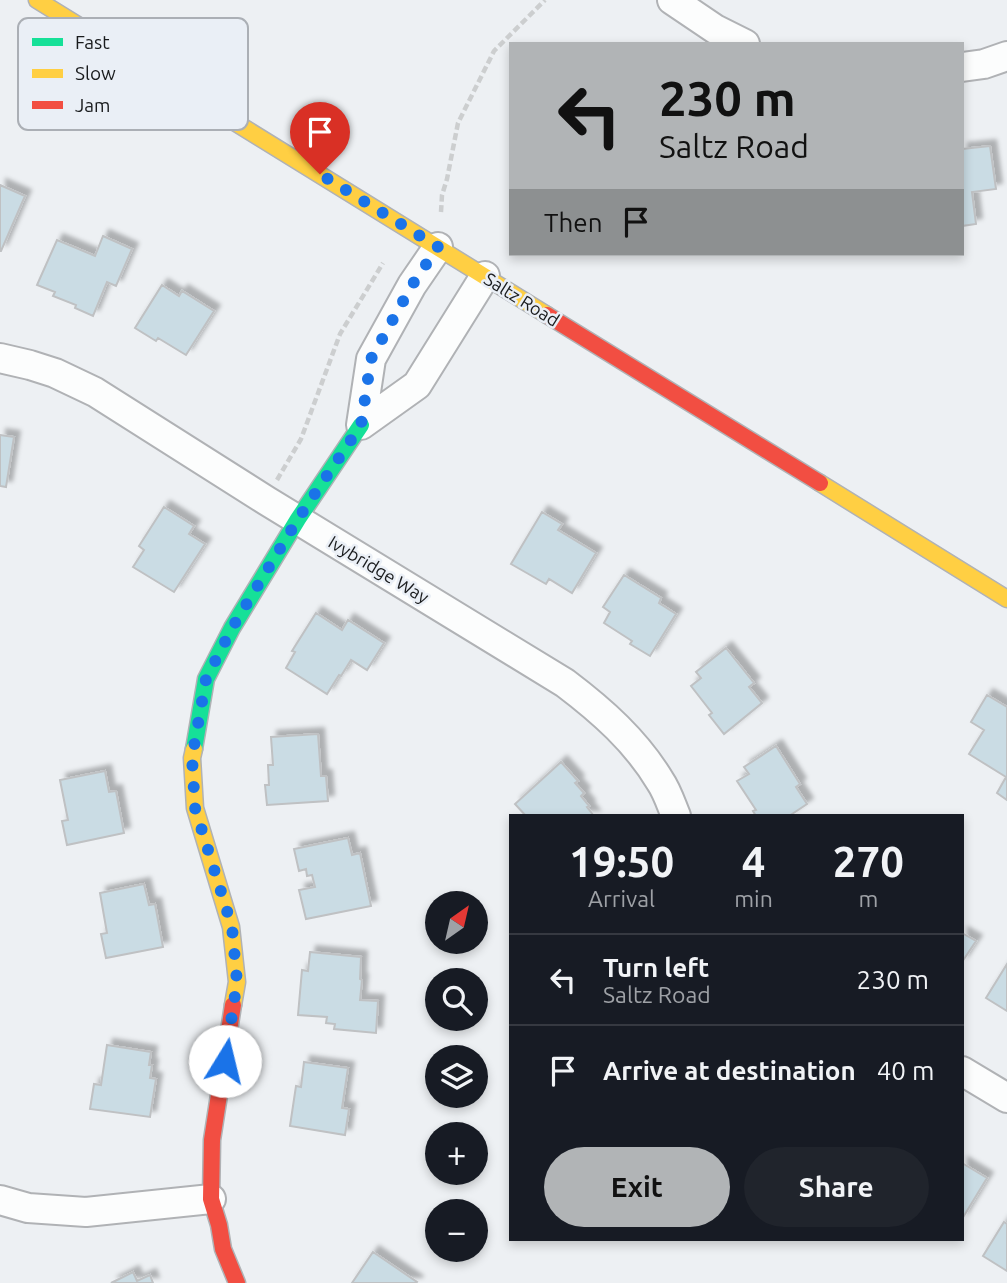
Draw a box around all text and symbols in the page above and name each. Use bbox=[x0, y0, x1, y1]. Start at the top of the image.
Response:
legend bbox=[18, 18, 248, 130]
text: Fast bbox=[75, 31, 110, 53]
text: Slow bbox=[75, 62, 116, 84]
icon: left bbox=[544, 70, 635, 161]
text: 230 m bbox=[659, 70, 796, 125]
text: Jam bbox=[75, 94, 111, 116]
pin bbox=[290, 102, 350, 174]
icon: arrive bbox=[301, 113, 339, 151]
text: Saltz Road bbox=[659, 128, 809, 164]
icon: arrive bbox=[617, 203, 655, 241]
text: Then bbox=[544, 208, 603, 237]
street label: Saltz Road bbox=[481, 268, 563, 330]
street label: Ivybridge Way bbox=[325, 531, 433, 607]
text: 19:50 bbox=[569, 838, 674, 885]
text: 4 bbox=[742, 838, 765, 885]
text: 270 bbox=[833, 838, 904, 885]
text: Arrival bbox=[588, 886, 655, 911]
text: min bbox=[734, 886, 773, 911]
text: m bbox=[858, 886, 878, 911]
north arrow bbox=[425, 891, 488, 954]
map controls bbox=[425, 891, 488, 1262]
text: Turn left bbox=[603, 953, 709, 982]
icon: left bbox=[544, 961, 582, 999]
text: 230 m bbox=[857, 965, 929, 994]
button: search bbox=[425, 968, 488, 1031]
text: Saltz Road bbox=[603, 982, 711, 1007]
position arrow bbox=[188, 1024, 262, 1098]
button: layers bbox=[425, 1045, 488, 1108]
icon: arrive bbox=[544, 1052, 582, 1090]
text: Arrive at destination bbox=[603, 1056, 856, 1085]
text: 40 m bbox=[877, 1056, 934, 1085]
button: + bbox=[425, 1122, 488, 1185]
button: Exit bbox=[544, 1147, 730, 1227]
button: Share bbox=[744, 1147, 929, 1227]
button: − bbox=[425, 1199, 488, 1262]

